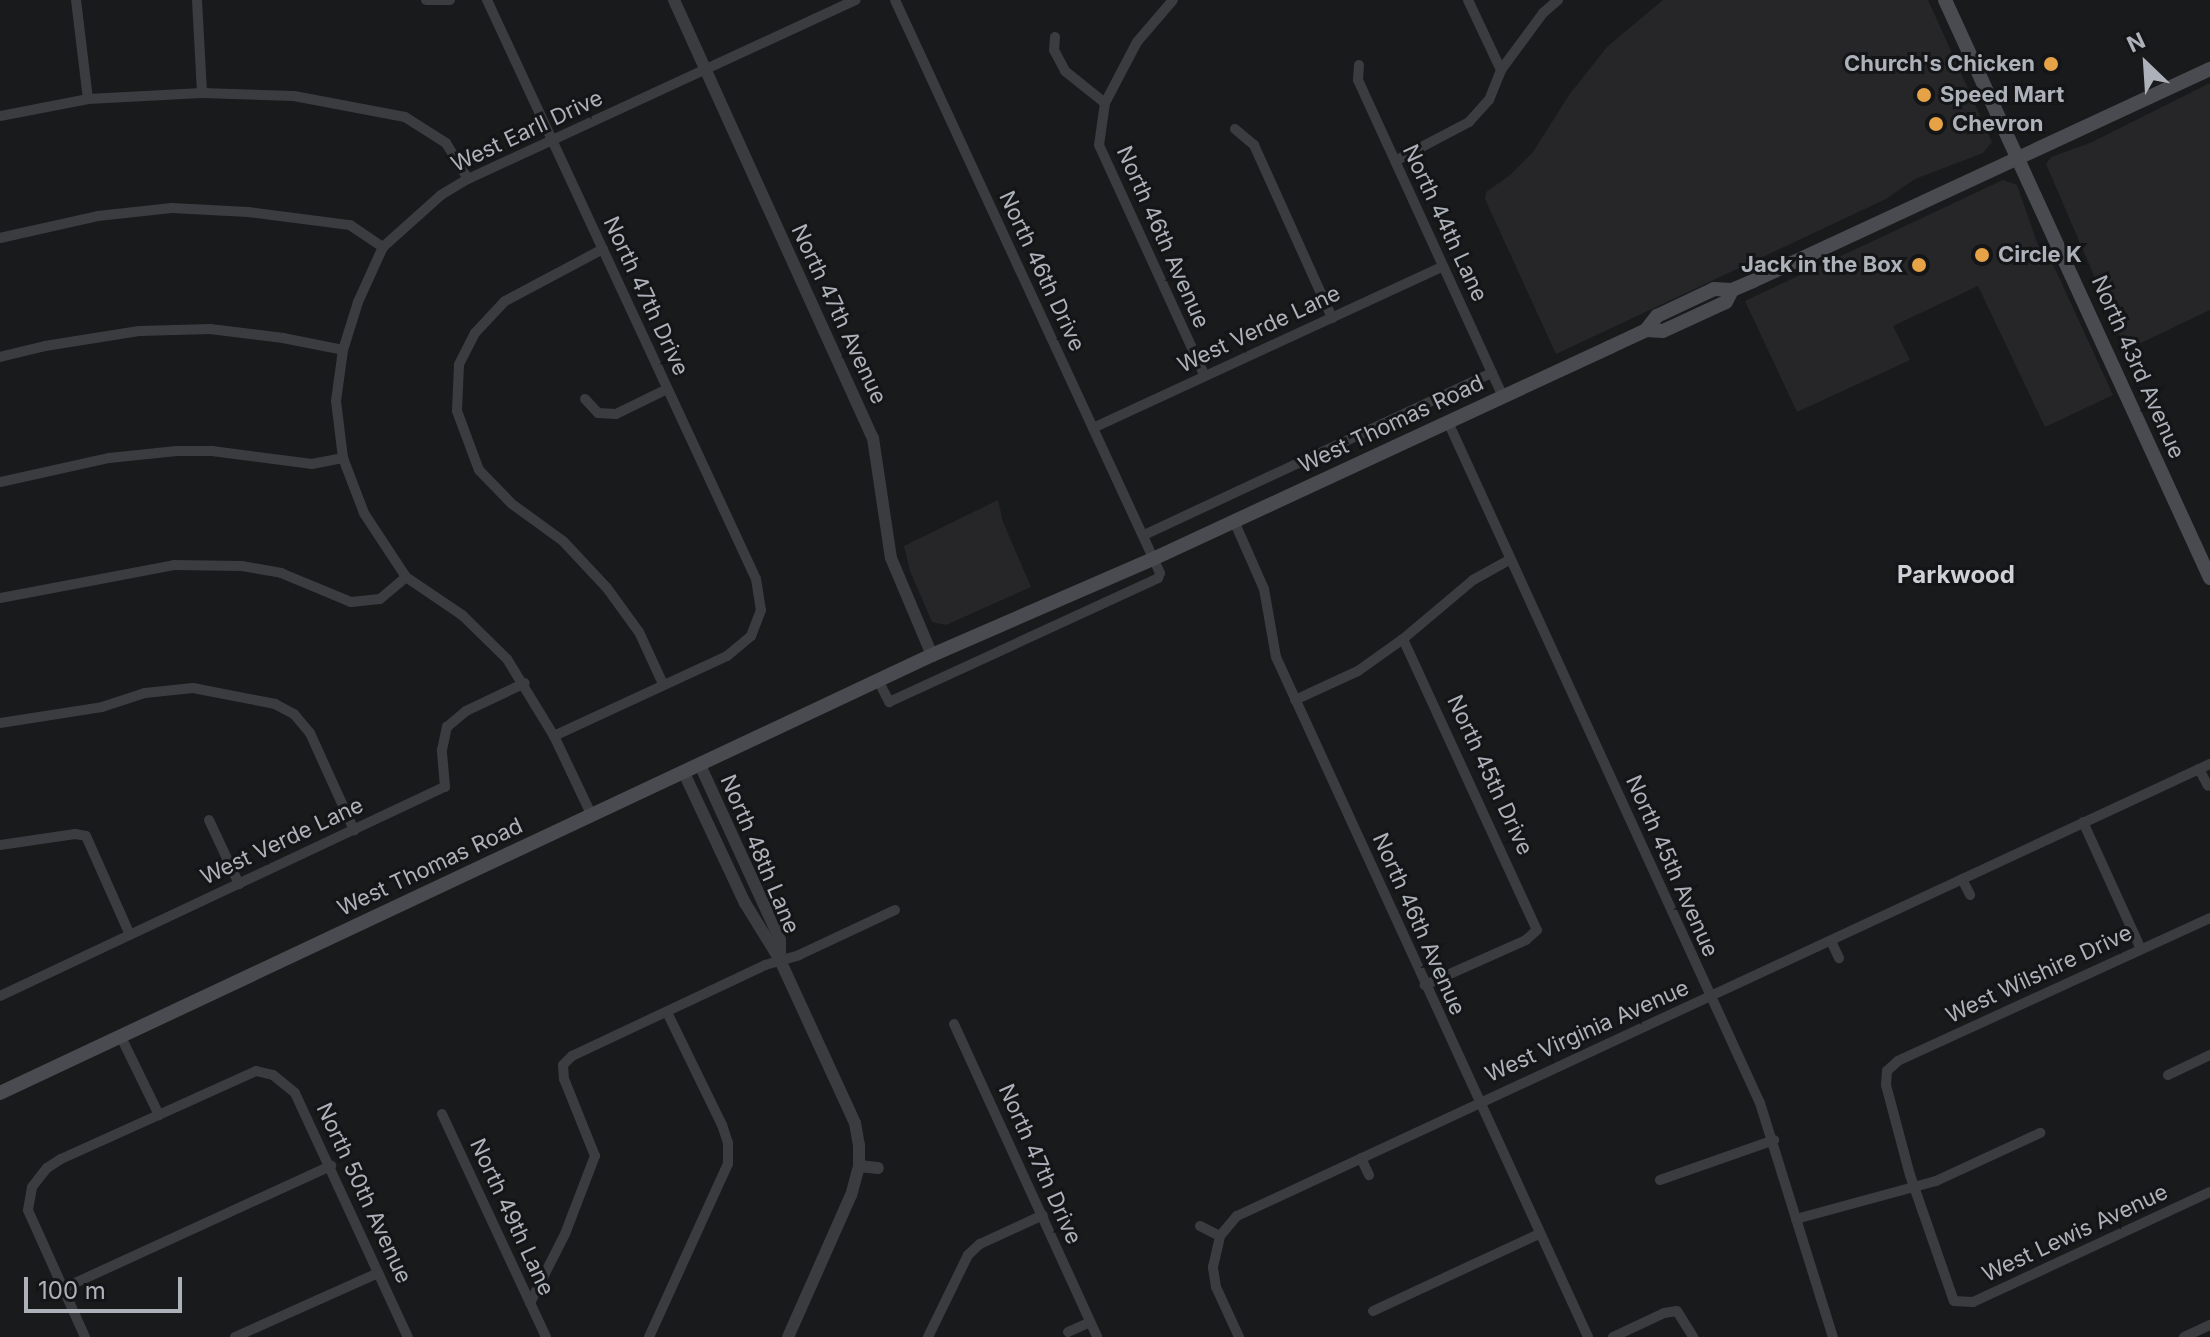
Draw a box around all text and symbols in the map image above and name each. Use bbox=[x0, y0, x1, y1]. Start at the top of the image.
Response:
north arrow bbox=[2106, 24, 2186, 104]
text: N bbox=[2123, 27, 2149, 58]
place label: Church's Chicken bbox=[1844, 51, 2035, 77]
marker: Church's Chicken bbox=[2042, 55, 2060, 73]
place label: Speed Mart bbox=[1940, 82, 2064, 108]
street label: West Earll Drive bbox=[447, 84, 607, 178]
marker: Speed Mart bbox=[1915, 86, 1933, 104]
place label: Chevron bbox=[1952, 111, 2043, 137]
marker: Chevron bbox=[1927, 115, 1945, 133]
street label: North 44th Lane bbox=[1397, 140, 1493, 306]
street label: North 46th Avenue bbox=[1111, 142, 1215, 332]
street label: North 46th Drive bbox=[993, 187, 1091, 355]
street label: North 47th Drive bbox=[598, 212, 694, 380]
street label: North 47th Avenue bbox=[786, 220, 892, 408]
place label: Circle K bbox=[1998, 242, 2082, 268]
marker: Circle K bbox=[1973, 246, 1991, 264]
place label: Jack in the Box bbox=[1741, 252, 1903, 278]
marker: Jack in the Box bbox=[1910, 256, 1928, 274]
street label: North 43rd Avenue bbox=[2086, 271, 2190, 463]
street label: West Verde Lane bbox=[1174, 280, 1344, 378]
street label: West Thomas Road bbox=[1294, 370, 1488, 478]
district label: Parkwood bbox=[1897, 561, 2015, 589]
street label: North 45th Drive bbox=[1441, 691, 1539, 859]
street label: North 48th Lane bbox=[715, 771, 805, 937]
street label: North 45th Avenue bbox=[1620, 771, 1724, 961]
street label: West Verde Lane bbox=[197, 792, 367, 890]
street label: West Thomas Road bbox=[333, 813, 527, 921]
street label: North 46th Avenue bbox=[1367, 829, 1471, 1019]
street label: West Wilshire Drive bbox=[1942, 919, 2136, 1029]
street label: West Virginia Avenue bbox=[1481, 974, 1693, 1088]
street label: North 47th Drive bbox=[993, 1080, 1087, 1248]
street label: North 50th Avenue bbox=[311, 1099, 417, 1287]
street label: North 49th Lane bbox=[464, 1134, 560, 1300]
street label: West Lewis Avenue bbox=[1978, 1178, 2172, 1288]
scale bar bbox=[28, 1261, 186, 1311]
text: 100 m bbox=[38, 1276, 106, 1305]

